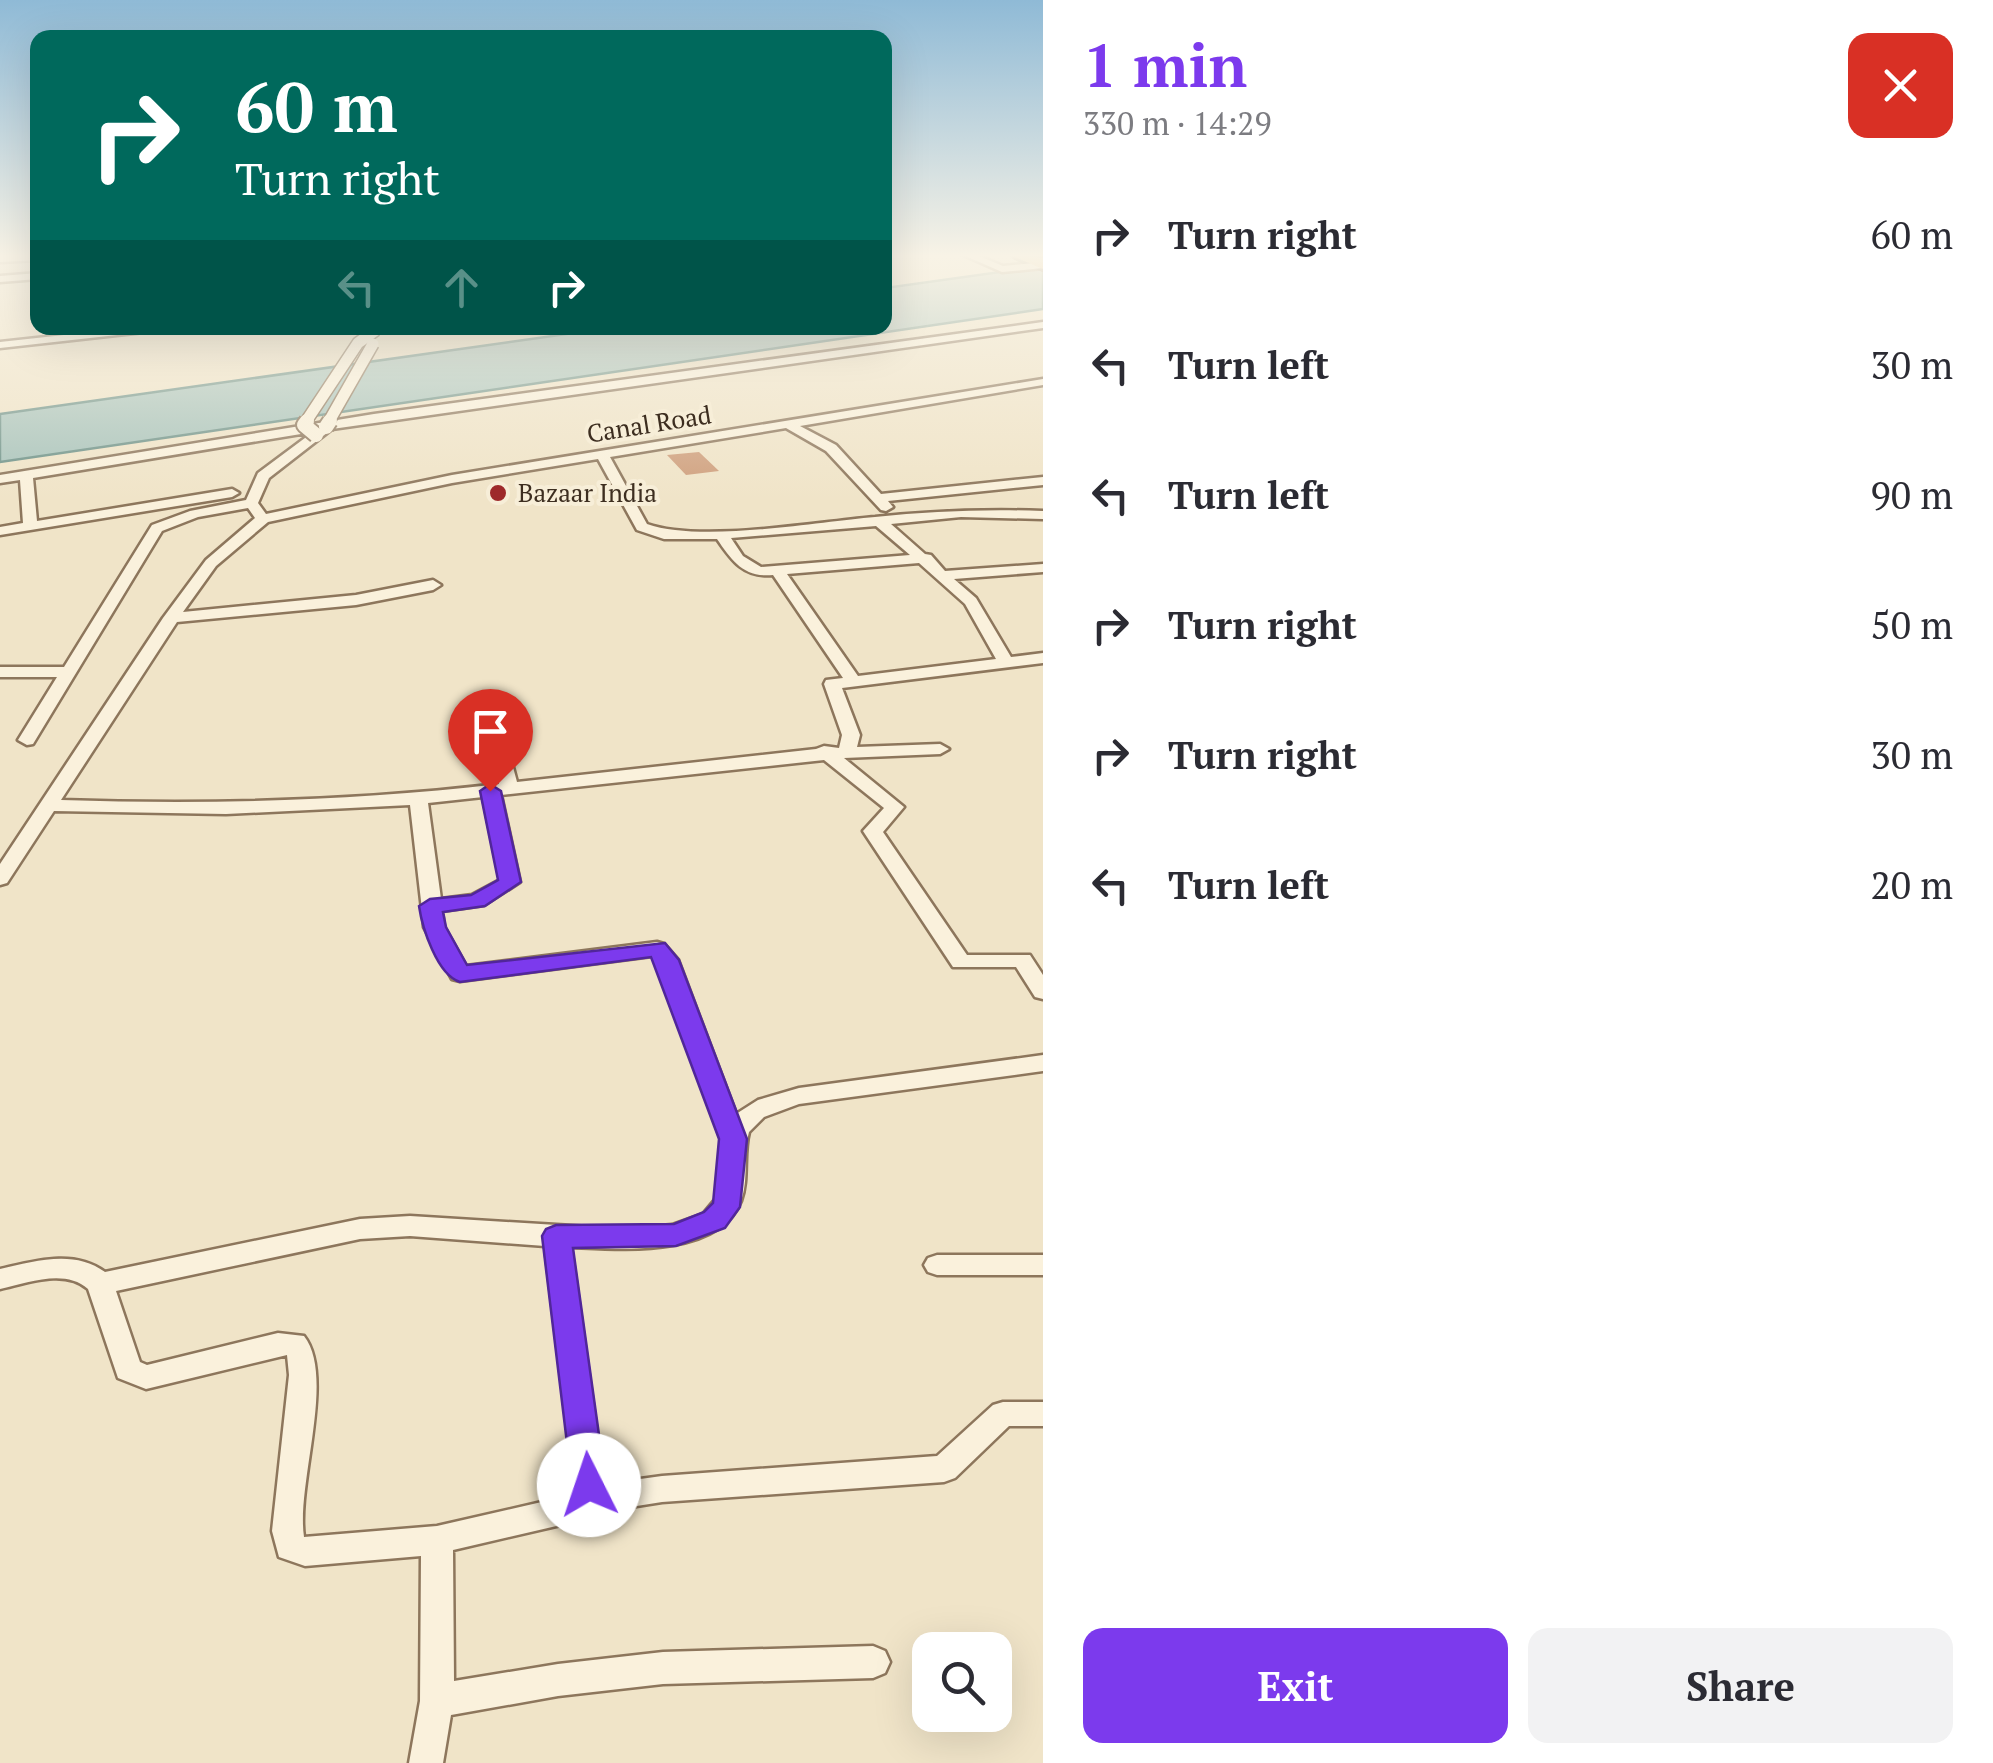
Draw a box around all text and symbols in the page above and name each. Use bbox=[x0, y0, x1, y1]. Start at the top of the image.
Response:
text: 1 min bbox=[1083, 25, 1247, 104]
button: close bbox=[1848, 33, 1953, 138]
text: 60 m bbox=[235, 59, 398, 152]
icon: right bbox=[70, 70, 200, 200]
text: 330 m · 14:29 bbox=[1083, 102, 1271, 144]
text: Turn right bbox=[235, 148, 440, 208]
icon: right bbox=[1083, 208, 1138, 263]
text: Turn right bbox=[1168, 210, 1357, 260]
text: 60 m bbox=[1870, 210, 1953, 260]
icon: left bbox=[329, 260, 384, 315]
icon: ahead bbox=[434, 260, 489, 315]
icon: right bbox=[539, 260, 594, 315]
icon: left bbox=[1083, 338, 1138, 393]
text: Turn left bbox=[1168, 340, 1329, 390]
text: 30 m bbox=[1870, 340, 1953, 390]
street label: Canal Road bbox=[584, 397, 714, 450]
icon: left bbox=[1083, 468, 1138, 523]
text: Turn left bbox=[1168, 470, 1329, 520]
text: 90 m bbox=[1870, 470, 1953, 520]
place label: Bazaar India bbox=[518, 476, 657, 509]
marker: Bazaar India bbox=[487, 482, 509, 504]
icon: right bbox=[1083, 598, 1138, 653]
text: Turn right bbox=[1168, 600, 1357, 650]
text: 50 m bbox=[1870, 600, 1953, 650]
pin bbox=[448, 689, 533, 792]
icon: arrive bbox=[463, 704, 518, 759]
icon: right bbox=[1083, 728, 1138, 783]
text: Turn right bbox=[1168, 730, 1357, 780]
text: 30 m bbox=[1870, 730, 1953, 780]
icon: left bbox=[1083, 858, 1138, 913]
text: Turn left bbox=[1168, 860, 1329, 910]
text: 20 m bbox=[1870, 860, 1953, 910]
position arrow bbox=[537, 1433, 641, 1537]
button: Exit bbox=[1083, 1628, 1508, 1743]
button: Share bbox=[1528, 1628, 1953, 1743]
map controls bbox=[912, 1632, 1012, 1732]
button: search bbox=[912, 1632, 1012, 1732]

